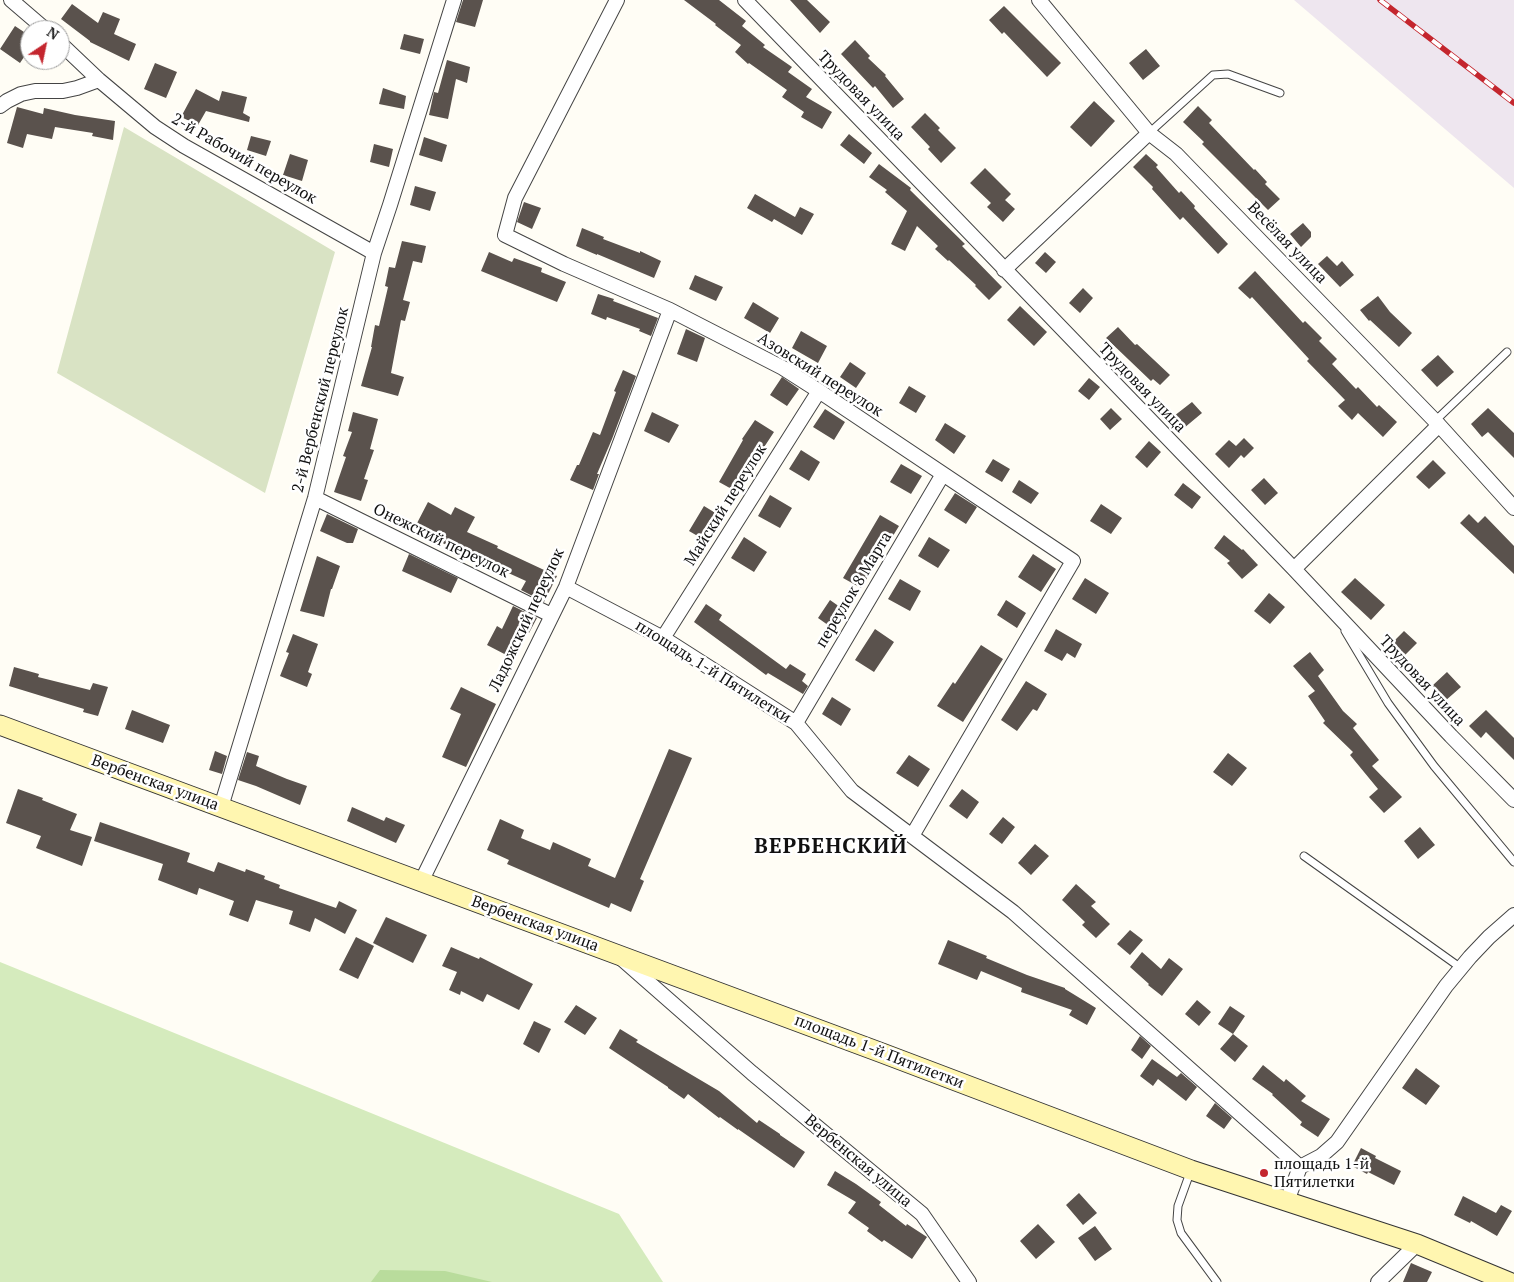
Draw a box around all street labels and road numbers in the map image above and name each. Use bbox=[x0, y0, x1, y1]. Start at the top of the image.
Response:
street label: Трудовая улица bbox=[813, 47, 909, 145]
street label: 2-й Рабочий переулок bbox=[168, 109, 320, 209]
street label: Весёлая улица bbox=[1243, 198, 1331, 288]
street label: 2-й Вербенский переулок bbox=[289, 305, 353, 495]
street label: Азовский переулок bbox=[754, 329, 886, 421]
street label: Трудовая улица bbox=[1094, 339, 1190, 437]
street label: Майский переулок bbox=[681, 441, 771, 569]
street label: Онежский переулок bbox=[370, 500, 512, 582]
street label: переулок 8 Марта bbox=[812, 529, 896, 651]
street label: Ладожский переулок bbox=[485, 545, 569, 695]
street label: площадь 1-й Пятилетки bbox=[632, 616, 794, 728]
street label: Трудовая улица bbox=[1375, 632, 1469, 730]
street label: Вербенская улица bbox=[89, 751, 221, 815]
street label: Вербенская улица bbox=[469, 892, 601, 956]
street label: площадь 1-й Пятилетки bbox=[792, 1011, 966, 1093]
street label: Вербенская улица bbox=[800, 1111, 916, 1211]

